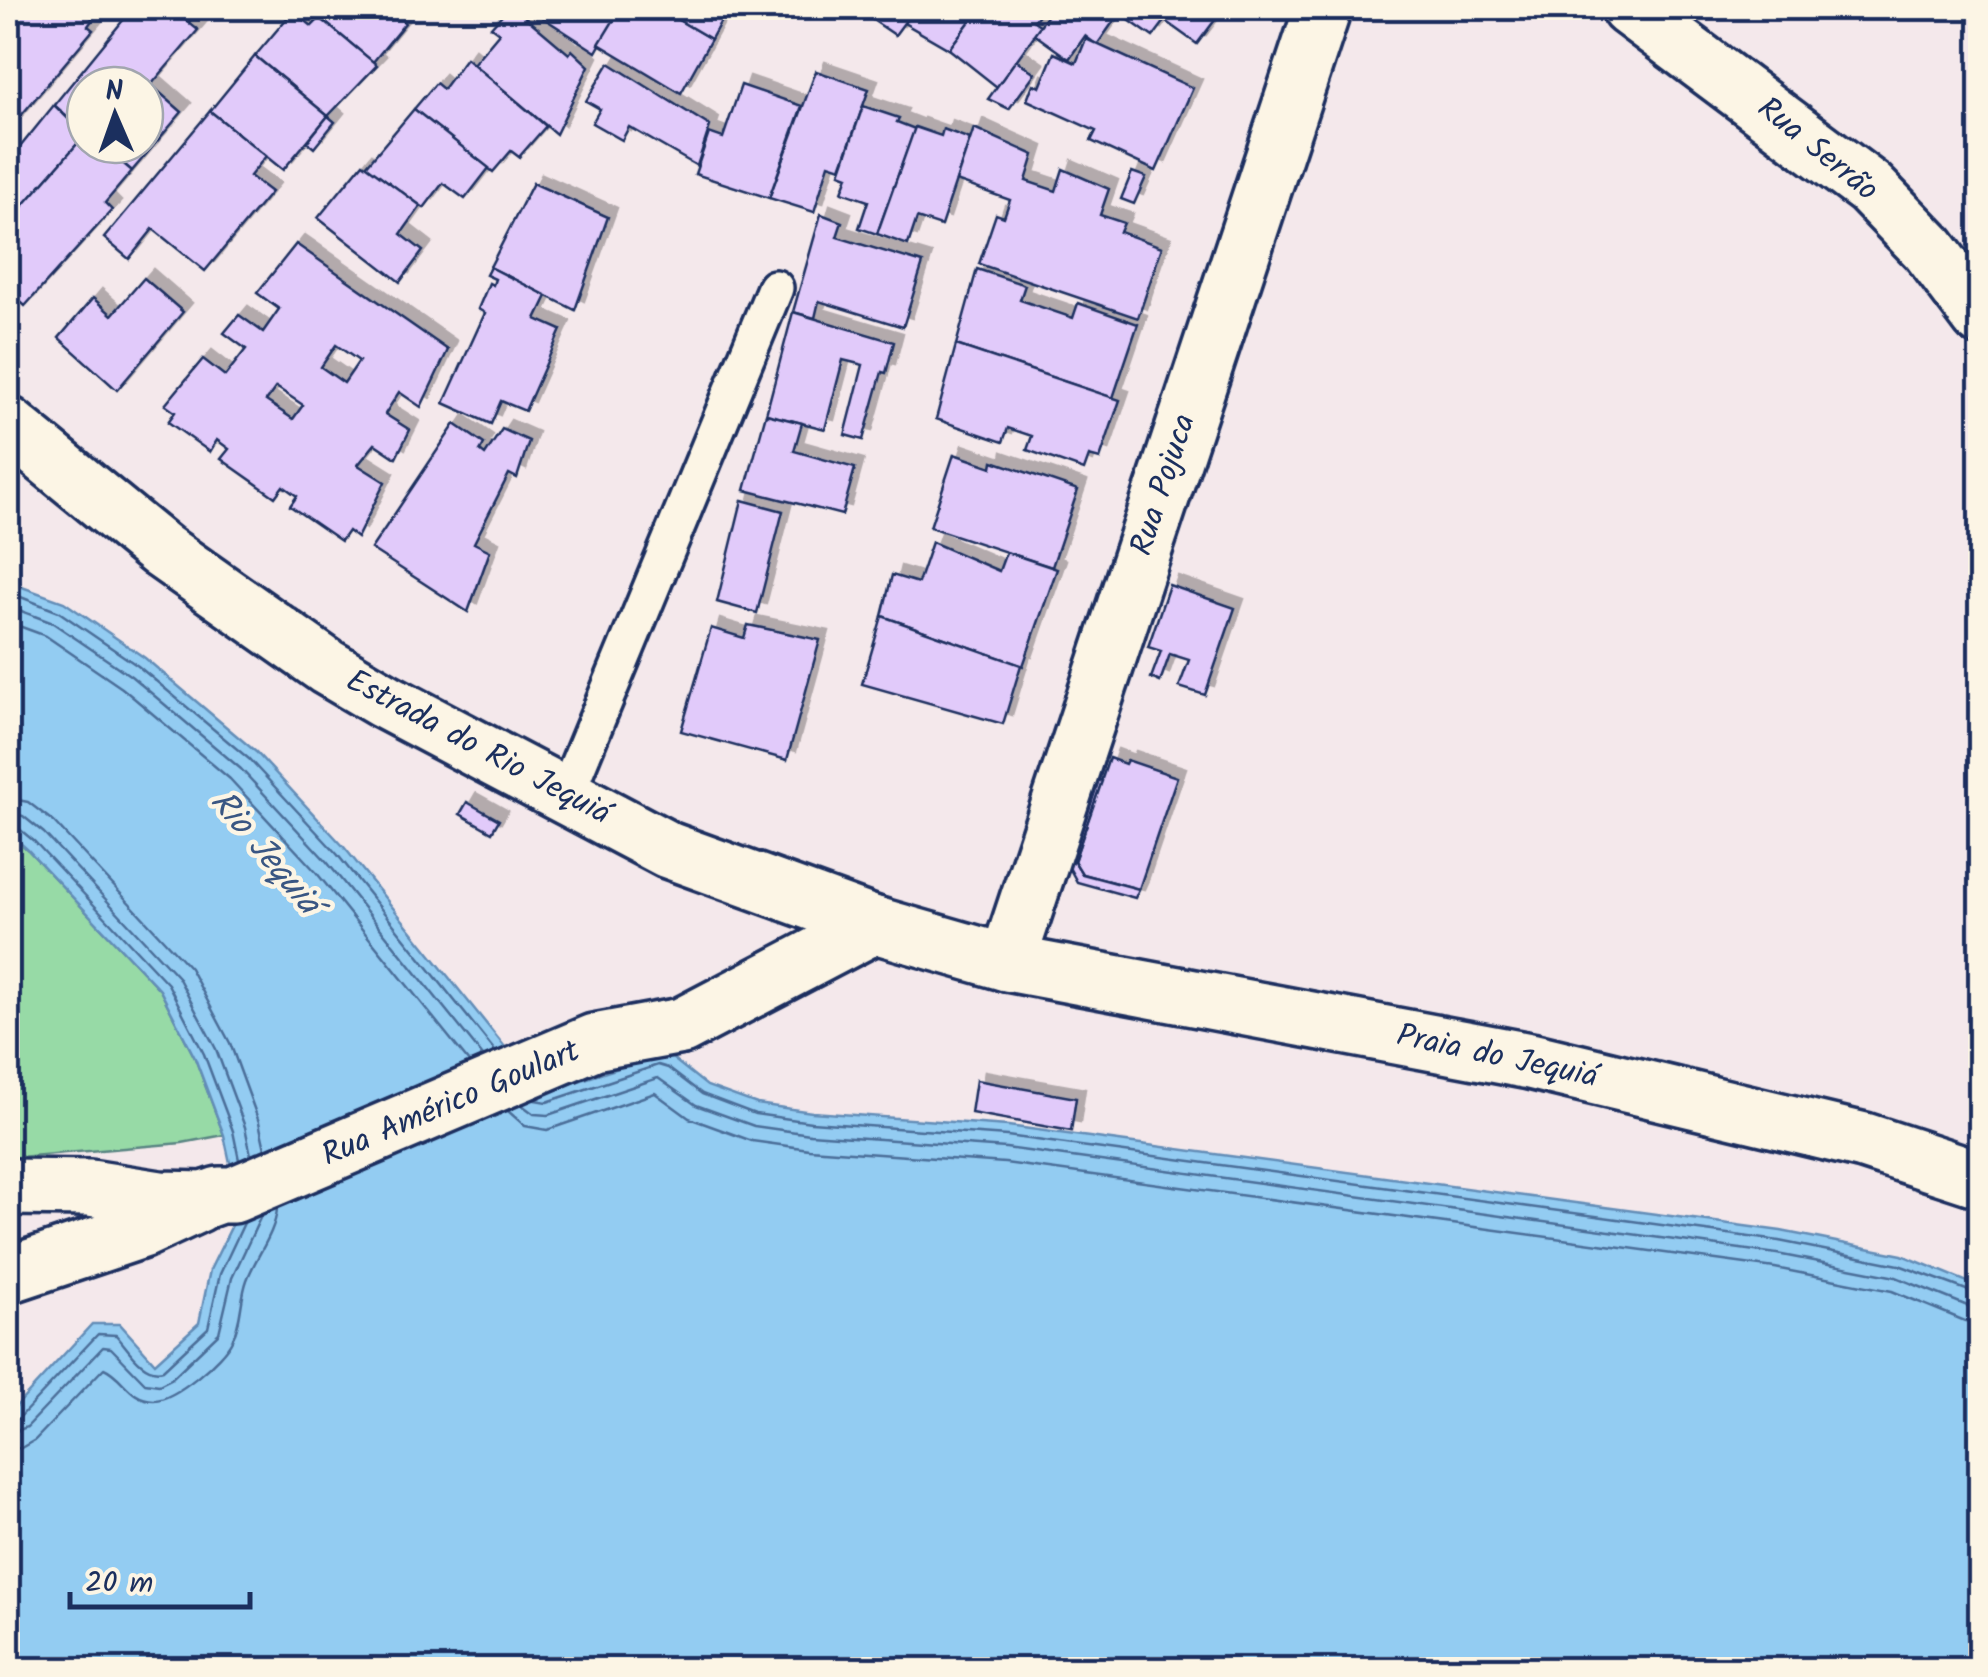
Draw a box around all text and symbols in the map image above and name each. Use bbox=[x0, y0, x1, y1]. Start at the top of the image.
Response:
north arrow bbox=[65, 65, 165, 165]
text: N bbox=[105, 70, 124, 115]
street label: Rua Serrão bbox=[1745, 85, 1889, 215]
street label: Rua Pojuca bbox=[1117, 407, 1211, 563]
street label: Estrada do Rio Jequiá bbox=[336, 657, 622, 841]
water label: Rio Jequiá bbox=[195, 778, 339, 935]
street label: Praia do Jequiá bbox=[1392, 1011, 1605, 1104]
street label: Rua Américo Goulart bbox=[314, 1026, 589, 1181]
scale bar bbox=[70, 1547, 250, 1609]
text: 20 m bbox=[85, 1560, 153, 1608]

